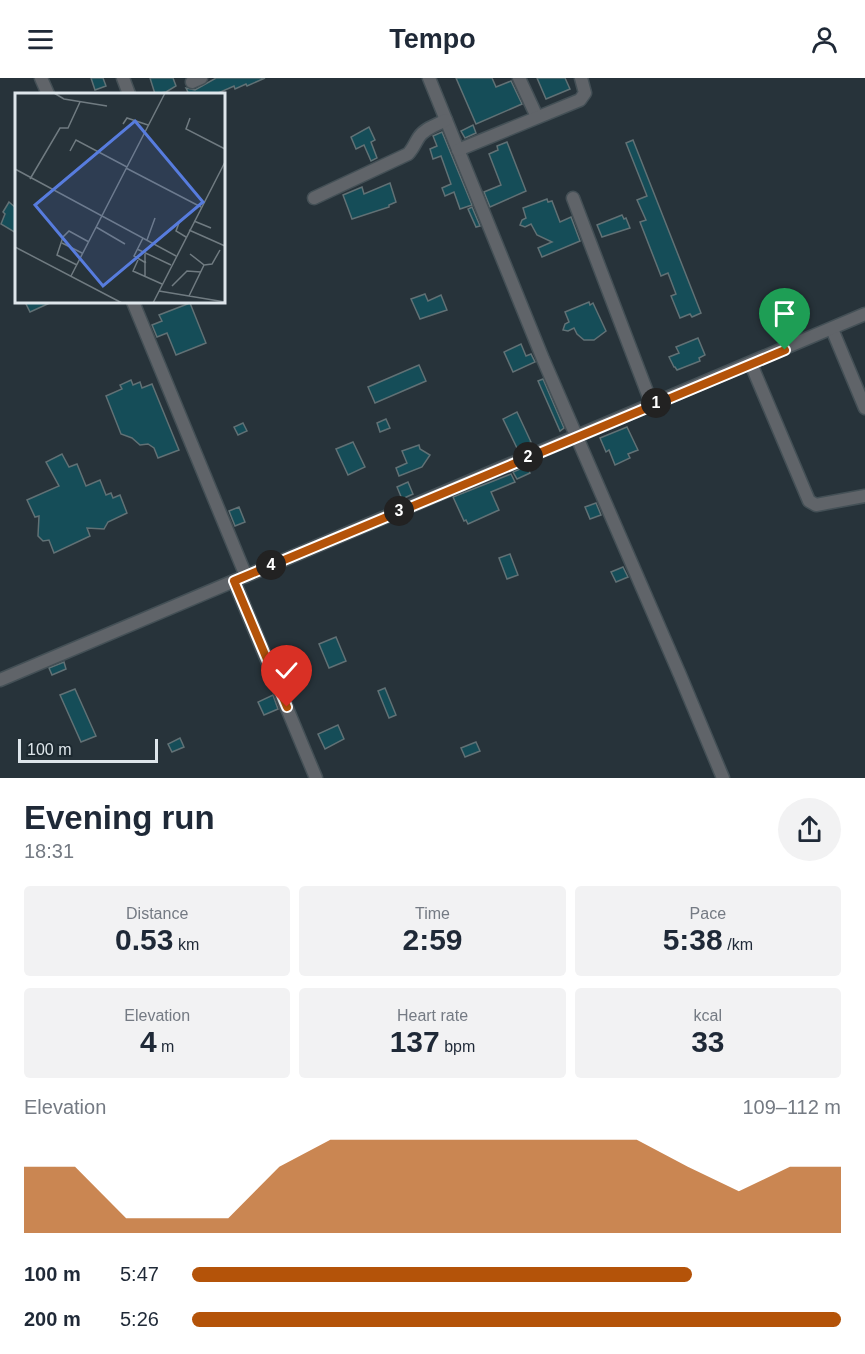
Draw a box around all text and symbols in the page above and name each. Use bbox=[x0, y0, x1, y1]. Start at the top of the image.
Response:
icon: menu bbox=[24, 23, 57, 56]
icon: person bbox=[808, 23, 841, 56]
text: Tempo bbox=[389, 24, 476, 54]
inset map bbox=[15, 93, 225, 303]
pin bbox=[759, 288, 810, 350]
icon: arrive bbox=[768, 297, 801, 330]
pin: 1 bbox=[641, 388, 671, 418]
text: 1 bbox=[652, 394, 660, 411]
pin: 2 bbox=[513, 442, 543, 472]
text: 2 bbox=[524, 448, 532, 465]
pin: 3 bbox=[384, 496, 414, 526]
text: 3 bbox=[395, 502, 403, 519]
pin: 4 bbox=[256, 550, 286, 580]
text: 4 bbox=[267, 556, 275, 573]
pin bbox=[261, 645, 312, 707]
icon: check bbox=[270, 654, 303, 687]
scale bar bbox=[18, 736, 158, 764]
text: 100 m bbox=[27, 741, 71, 758]
button: share bbox=[778, 798, 841, 861]
text: Evening run bbox=[24, 799, 215, 836]
text: 18:31 bbox=[24, 840, 74, 862]
text: Distance bbox=[126, 905, 188, 922]
text: Time bbox=[415, 905, 450, 922]
text: Pace bbox=[690, 905, 726, 922]
text: 0.53 bbox=[115, 923, 173, 956]
text: 2:59 bbox=[402, 923, 463, 956]
text: 5:38 bbox=[663, 923, 723, 956]
text: km bbox=[173, 936, 199, 953]
text: /km bbox=[723, 936, 753, 953]
text: Elevation bbox=[124, 1007, 190, 1024]
text: Heart rate bbox=[397, 1007, 468, 1024]
text: kcal bbox=[694, 1007, 722, 1024]
text: 4 bbox=[140, 1025, 157, 1058]
text: 137 bbox=[390, 1025, 440, 1058]
text: 33 bbox=[691, 1025, 725, 1058]
text: m bbox=[157, 1038, 174, 1055]
text: bpm bbox=[440, 1038, 475, 1055]
text: Elevation bbox=[24, 1096, 106, 1118]
text: 109–112 m bbox=[742, 1096, 841, 1118]
text: 100 m bbox=[24, 1263, 81, 1285]
text: 5:47 bbox=[120, 1263, 159, 1285]
text: 200 m bbox=[24, 1308, 81, 1330]
text: 5:26 bbox=[120, 1308, 159, 1330]

